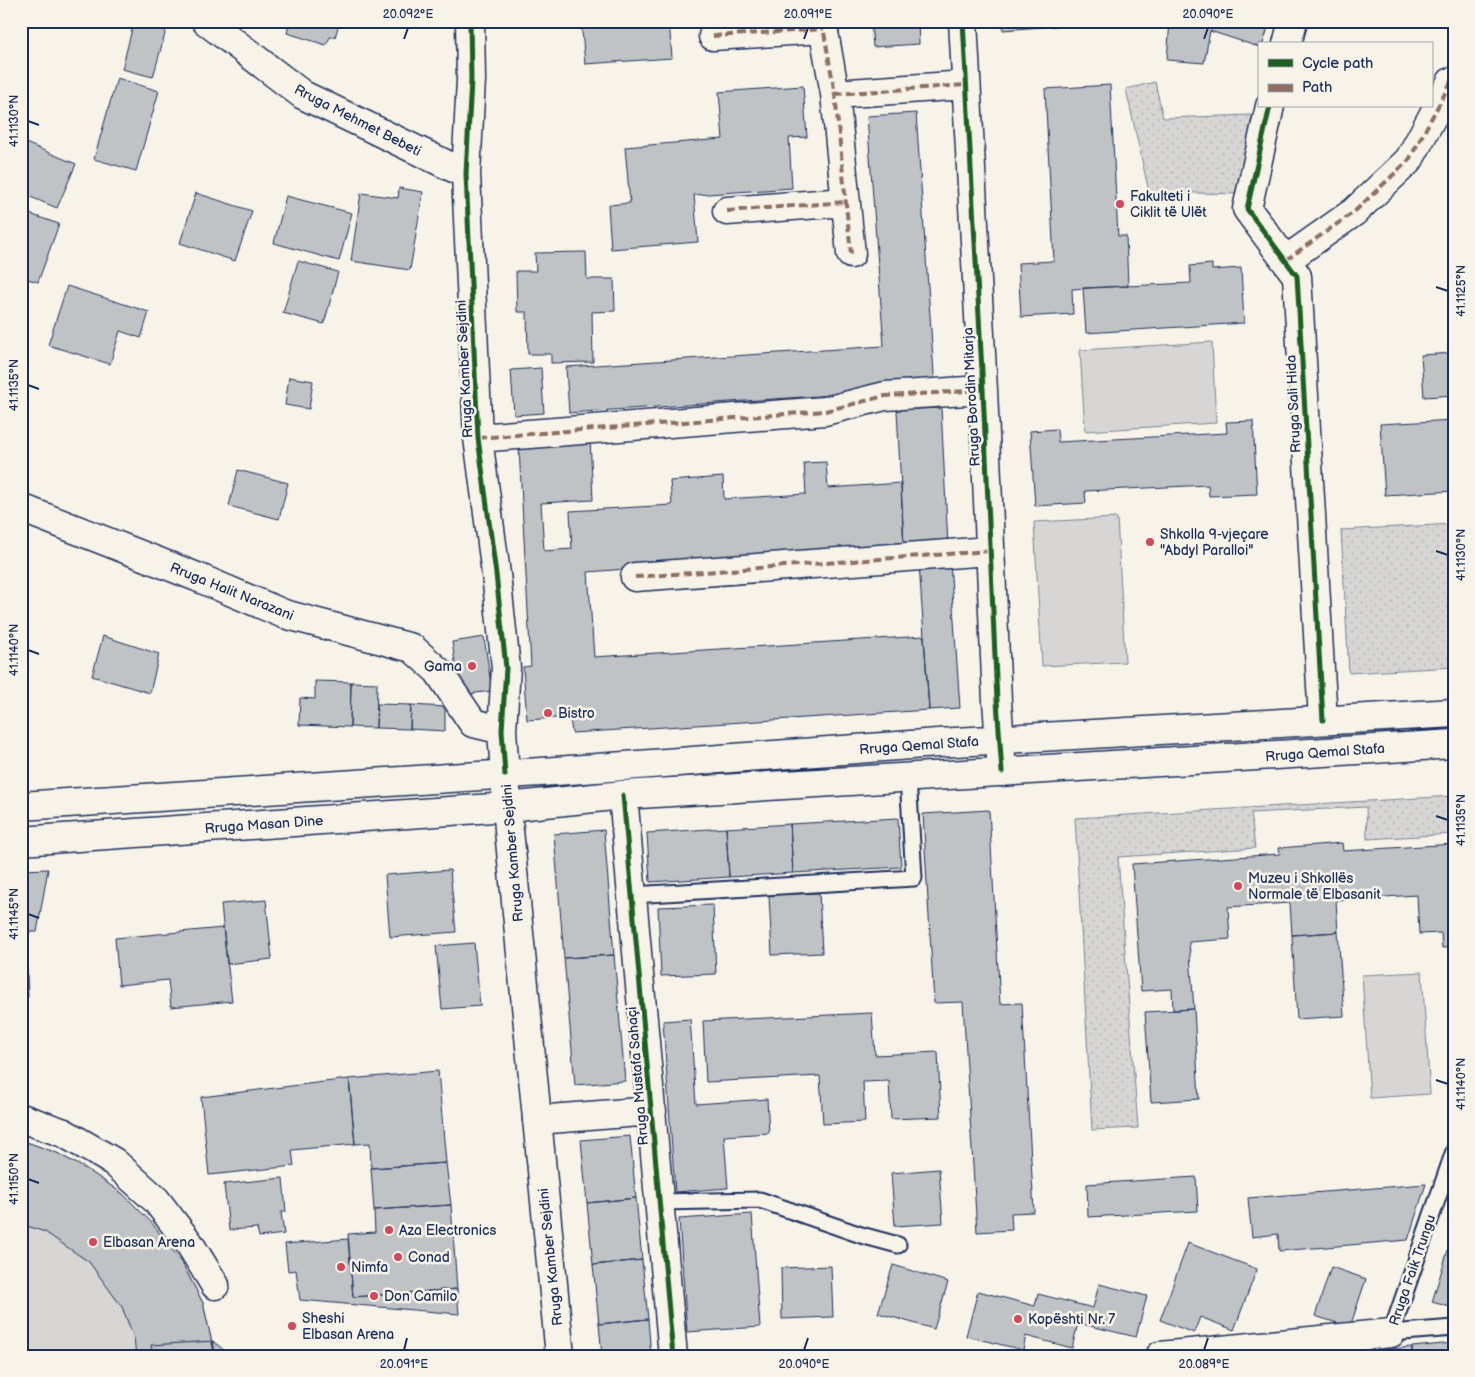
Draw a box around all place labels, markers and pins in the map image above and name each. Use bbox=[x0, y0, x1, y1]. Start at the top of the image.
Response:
place label: Fakulteti i Ciklit të Ulët bbox=[1130, 188, 1207, 221]
marker: Fakulteti i Ciklit të Ulët bbox=[1114, 198, 1126, 210]
place label: Shkolla 9-vjeçare "Abdyl Paralloi" bbox=[1160, 526, 1269, 559]
marker: Shkolla 9-vjeçare "Abdyl Paralloi" bbox=[1144, 536, 1156, 548]
place label: Gama bbox=[424, 658, 462, 675]
marker: Gama bbox=[466, 660, 478, 672]
place label: Bistro bbox=[558, 705, 595, 722]
marker: Bistro bbox=[542, 707, 554, 719]
place label: Muzeu i Shkollës Normale të Elbasanit bbox=[1248, 870, 1381, 903]
marker: Muzeu i Shkollës Normale të Elbasanit bbox=[1232, 880, 1244, 892]
place label: Aza Electronics bbox=[399, 1222, 496, 1239]
marker: Aza Electronics bbox=[383, 1224, 395, 1236]
place label: Elbasan Arena bbox=[103, 1234, 195, 1251]
marker: Elbasan Arena bbox=[87, 1236, 99, 1248]
place label: Conad bbox=[408, 1249, 450, 1266]
marker: Conad bbox=[392, 1251, 404, 1263]
place label: Nimfa bbox=[351, 1259, 388, 1276]
marker: Nimfa bbox=[335, 1261, 347, 1273]
place label: Don Camilo bbox=[384, 1288, 457, 1305]
marker: Don Camilo bbox=[368, 1290, 380, 1302]
place label: Sheshi Elbasan Arena bbox=[302, 1310, 394, 1343]
place label: Kopështi Nr. 7 bbox=[1028, 1311, 1115, 1328]
marker: Kopështi Nr. 7 bbox=[1012, 1313, 1024, 1325]
marker: Sheshi Elbasan Arena bbox=[286, 1320, 298, 1332]

